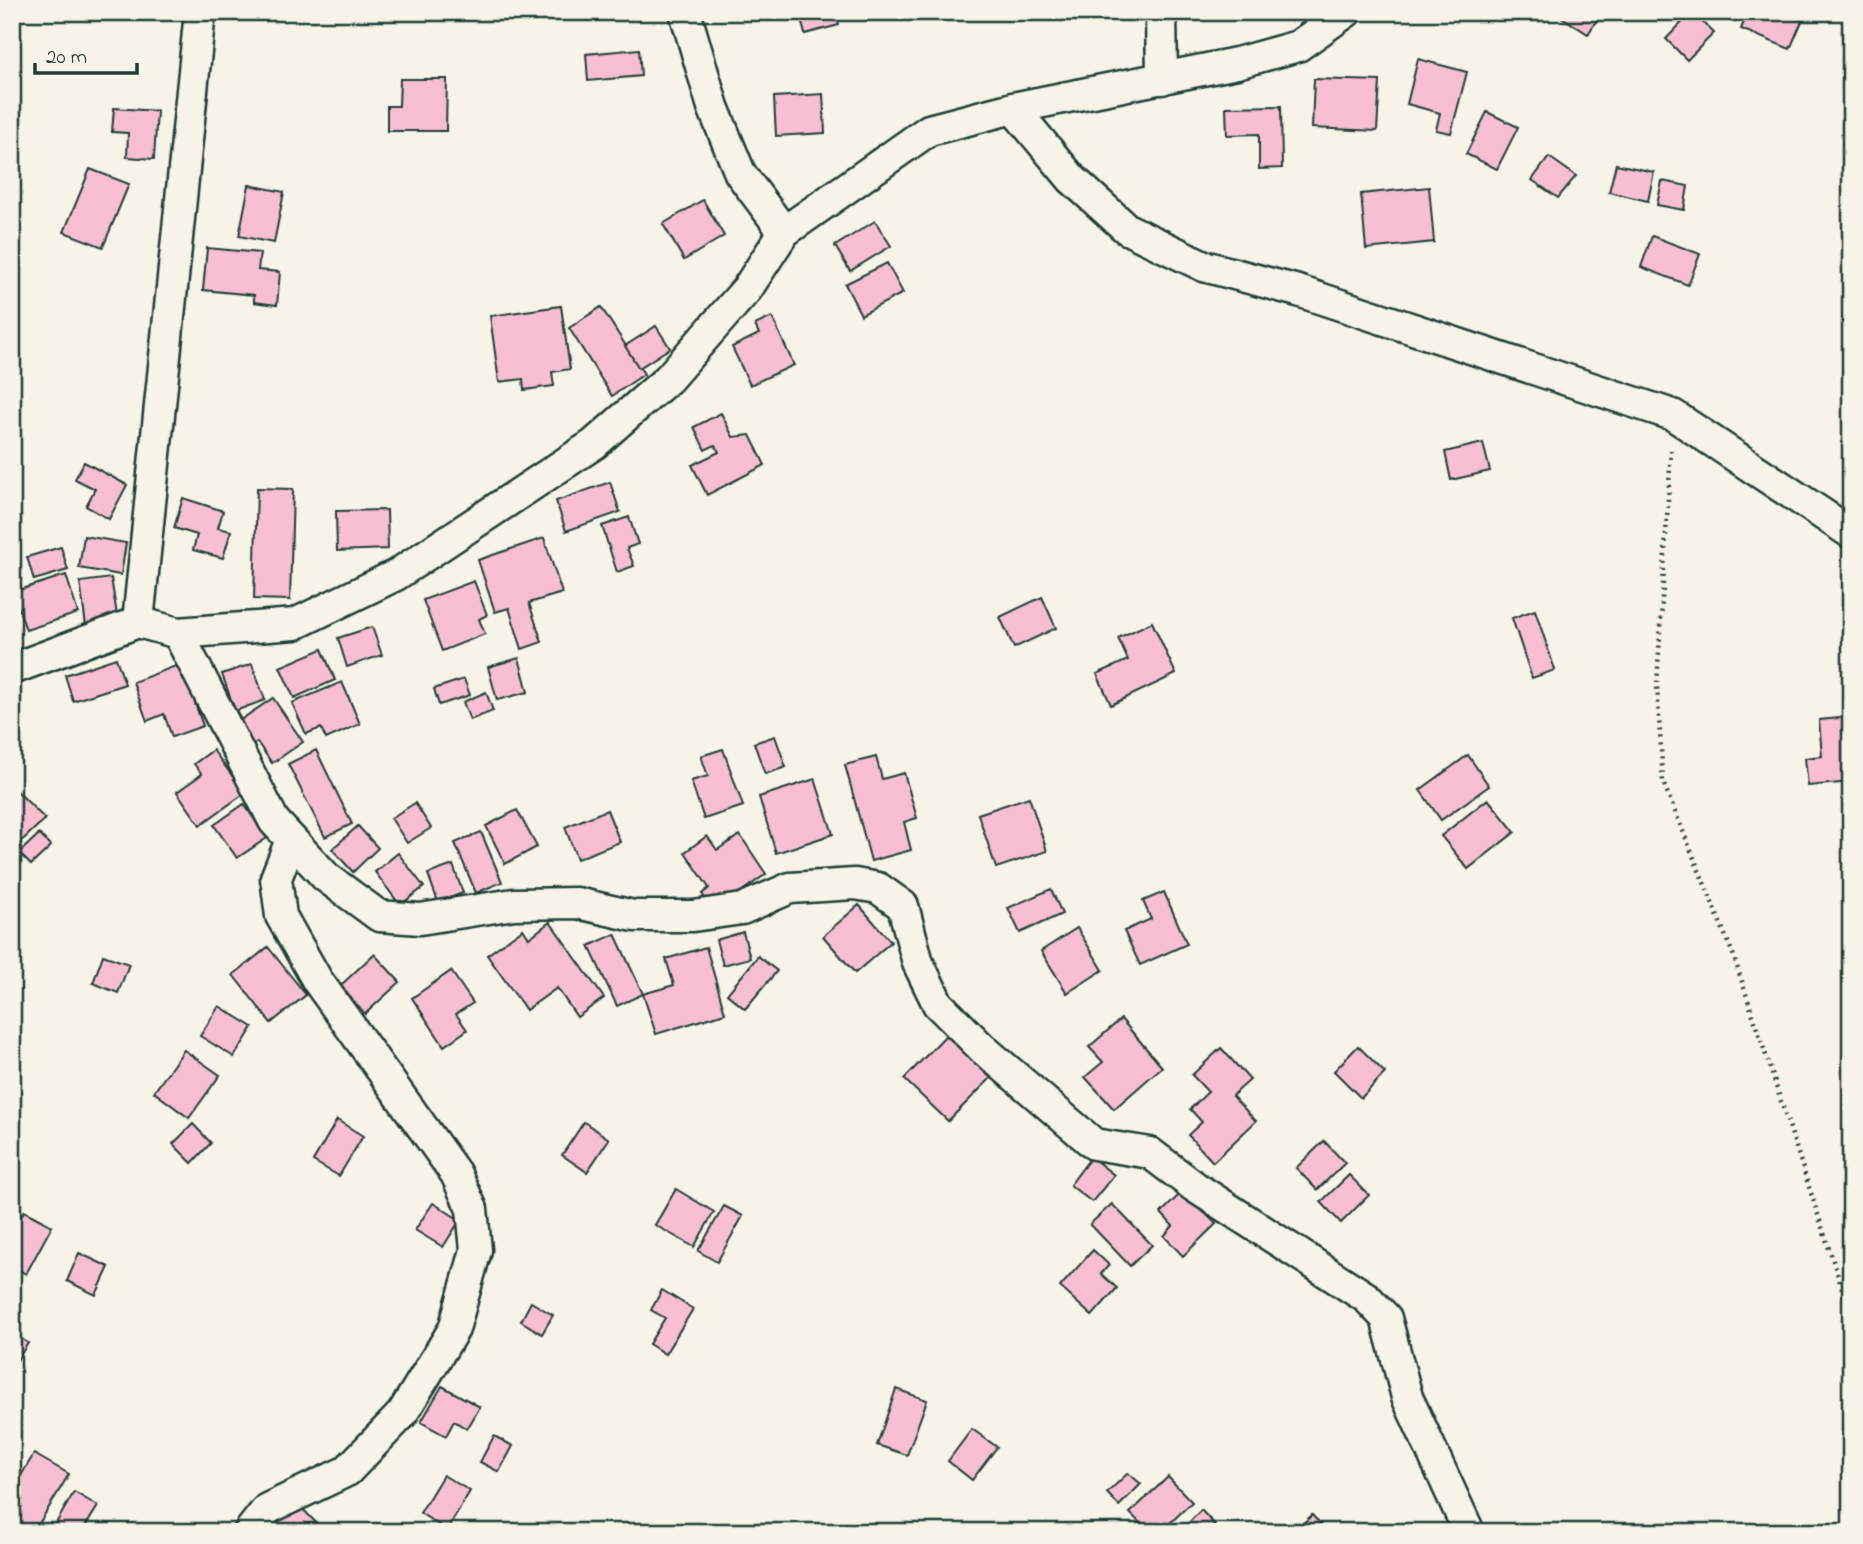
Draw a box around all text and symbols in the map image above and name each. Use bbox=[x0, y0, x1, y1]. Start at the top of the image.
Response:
scale bar bbox=[35, 32, 136, 76]
text: 20 m bbox=[46, 43, 87, 73]

